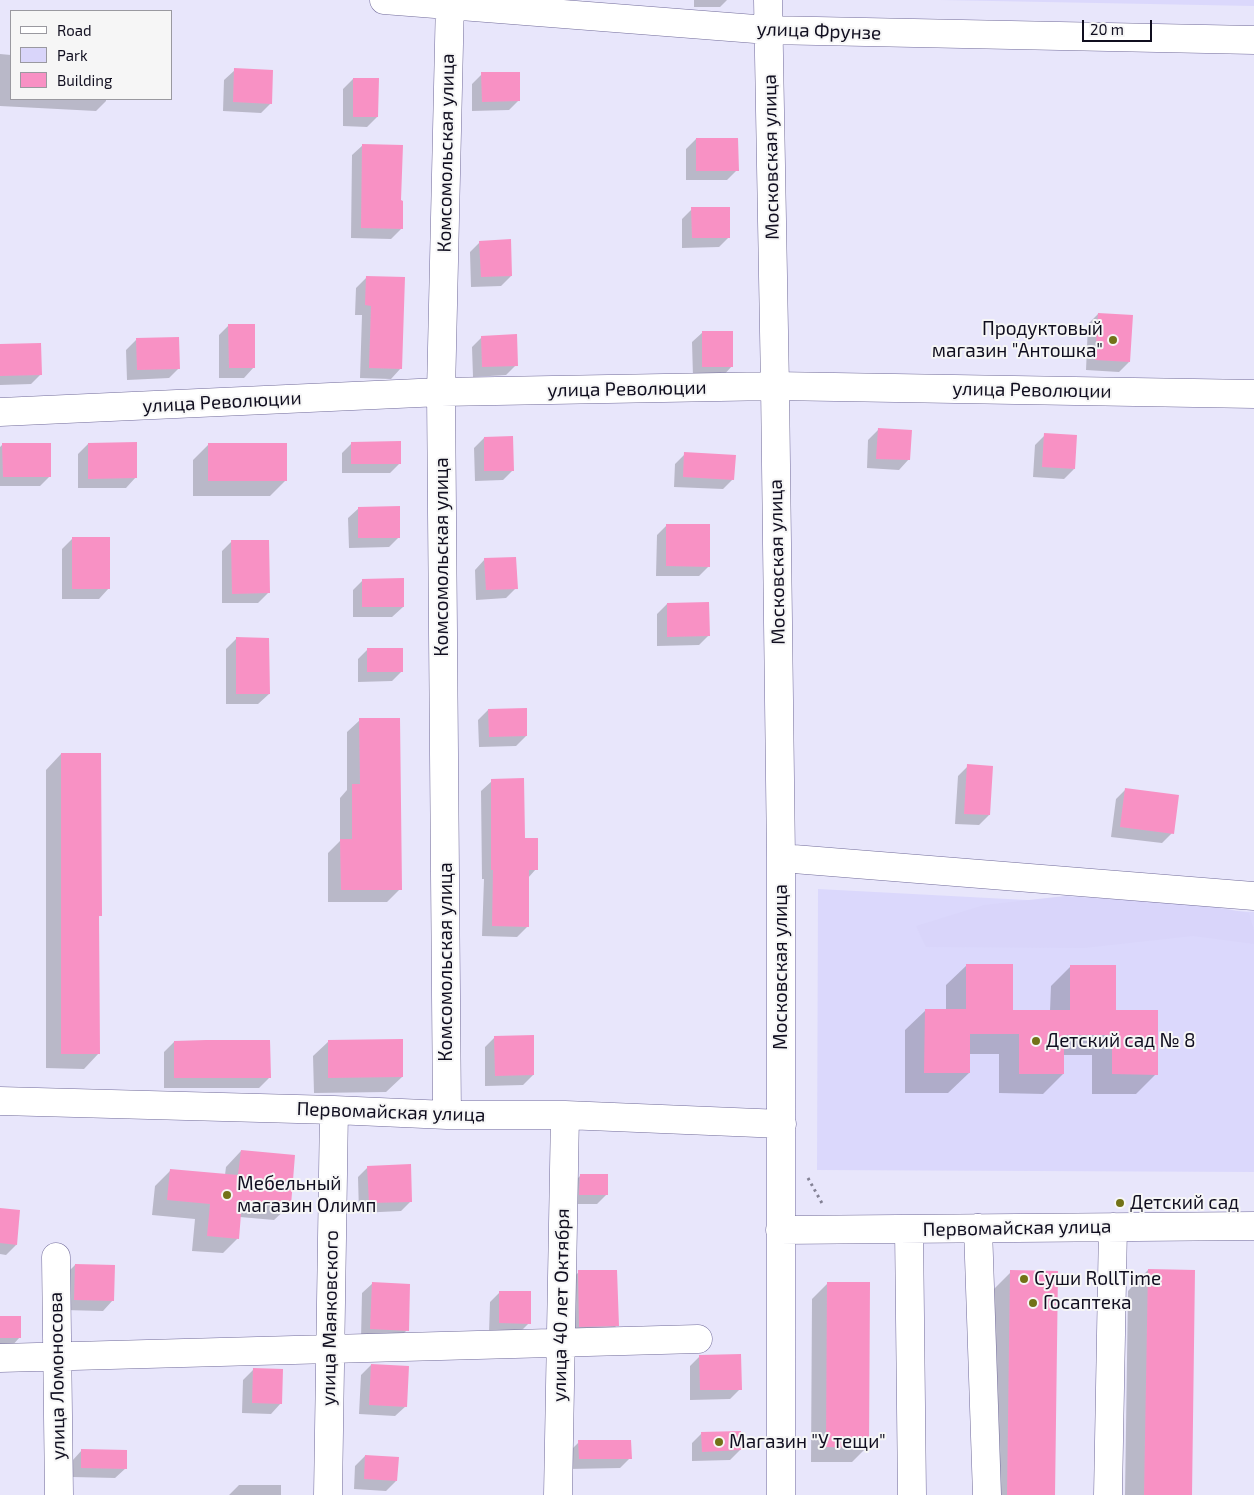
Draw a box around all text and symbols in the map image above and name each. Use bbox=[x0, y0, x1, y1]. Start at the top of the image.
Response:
legend bbox=[10, 10, 172, 100]
scale bar bbox=[1084, 10, 1154, 42]
street label: улица Фрунзе bbox=[756, 17, 882, 45]
text: 20 m bbox=[1090, 20, 1124, 38]
text: Road bbox=[57, 21, 92, 39]
text: Park bbox=[57, 46, 88, 64]
street label: Комсомольская улица bbox=[433, 53, 459, 253]
text: Building bbox=[57, 71, 112, 89]
street label: Московская улица bbox=[758, 74, 784, 240]
place label: Продуктовый магазин "Антошка" bbox=[932, 318, 1103, 362]
marker: Продуктовый магазин "Антошка" bbox=[1107, 334, 1119, 346]
street label: улица Революции bbox=[547, 376, 707, 402]
street label: улица Революции bbox=[952, 377, 1112, 403]
street label: улица Революции bbox=[142, 386, 302, 418]
street label: Комсомольская улица bbox=[431, 457, 453, 657]
street label: Московская улица bbox=[764, 479, 790, 645]
street label: Комсомольская улица bbox=[435, 862, 457, 1062]
street label: Московская улица bbox=[770, 884, 792, 1050]
place label: Детский сад № 8 bbox=[1046, 1030, 1196, 1052]
marker: Детский сад № 8 bbox=[1030, 1035, 1042, 1047]
street label: Первомайская улица bbox=[296, 1097, 486, 1127]
place label: Мебельный магазин Олимп bbox=[237, 1173, 376, 1217]
marker: Мебельный магазин Олимп bbox=[221, 1189, 233, 1201]
place label: Детский сад bbox=[1130, 1192, 1239, 1214]
marker: Детский сад bbox=[1114, 1197, 1126, 1209]
street label: улица 40 лет Октября bbox=[548, 1208, 574, 1402]
street label: Первомайская улица bbox=[922, 1215, 1112, 1241]
street label: улица Маяковского bbox=[317, 1230, 343, 1406]
place label: Суши RollTime bbox=[1034, 1268, 1161, 1290]
marker: Суши RollTime bbox=[1018, 1273, 1030, 1285]
street label: улица Ломоносова bbox=[44, 1292, 70, 1460]
place label: Госаптека bbox=[1043, 1292, 1132, 1314]
marker: Госаптека bbox=[1027, 1297, 1039, 1309]
place label: Магазин "У тещи" bbox=[729, 1431, 886, 1453]
marker: Магазин "У тещи" bbox=[713, 1436, 725, 1448]

